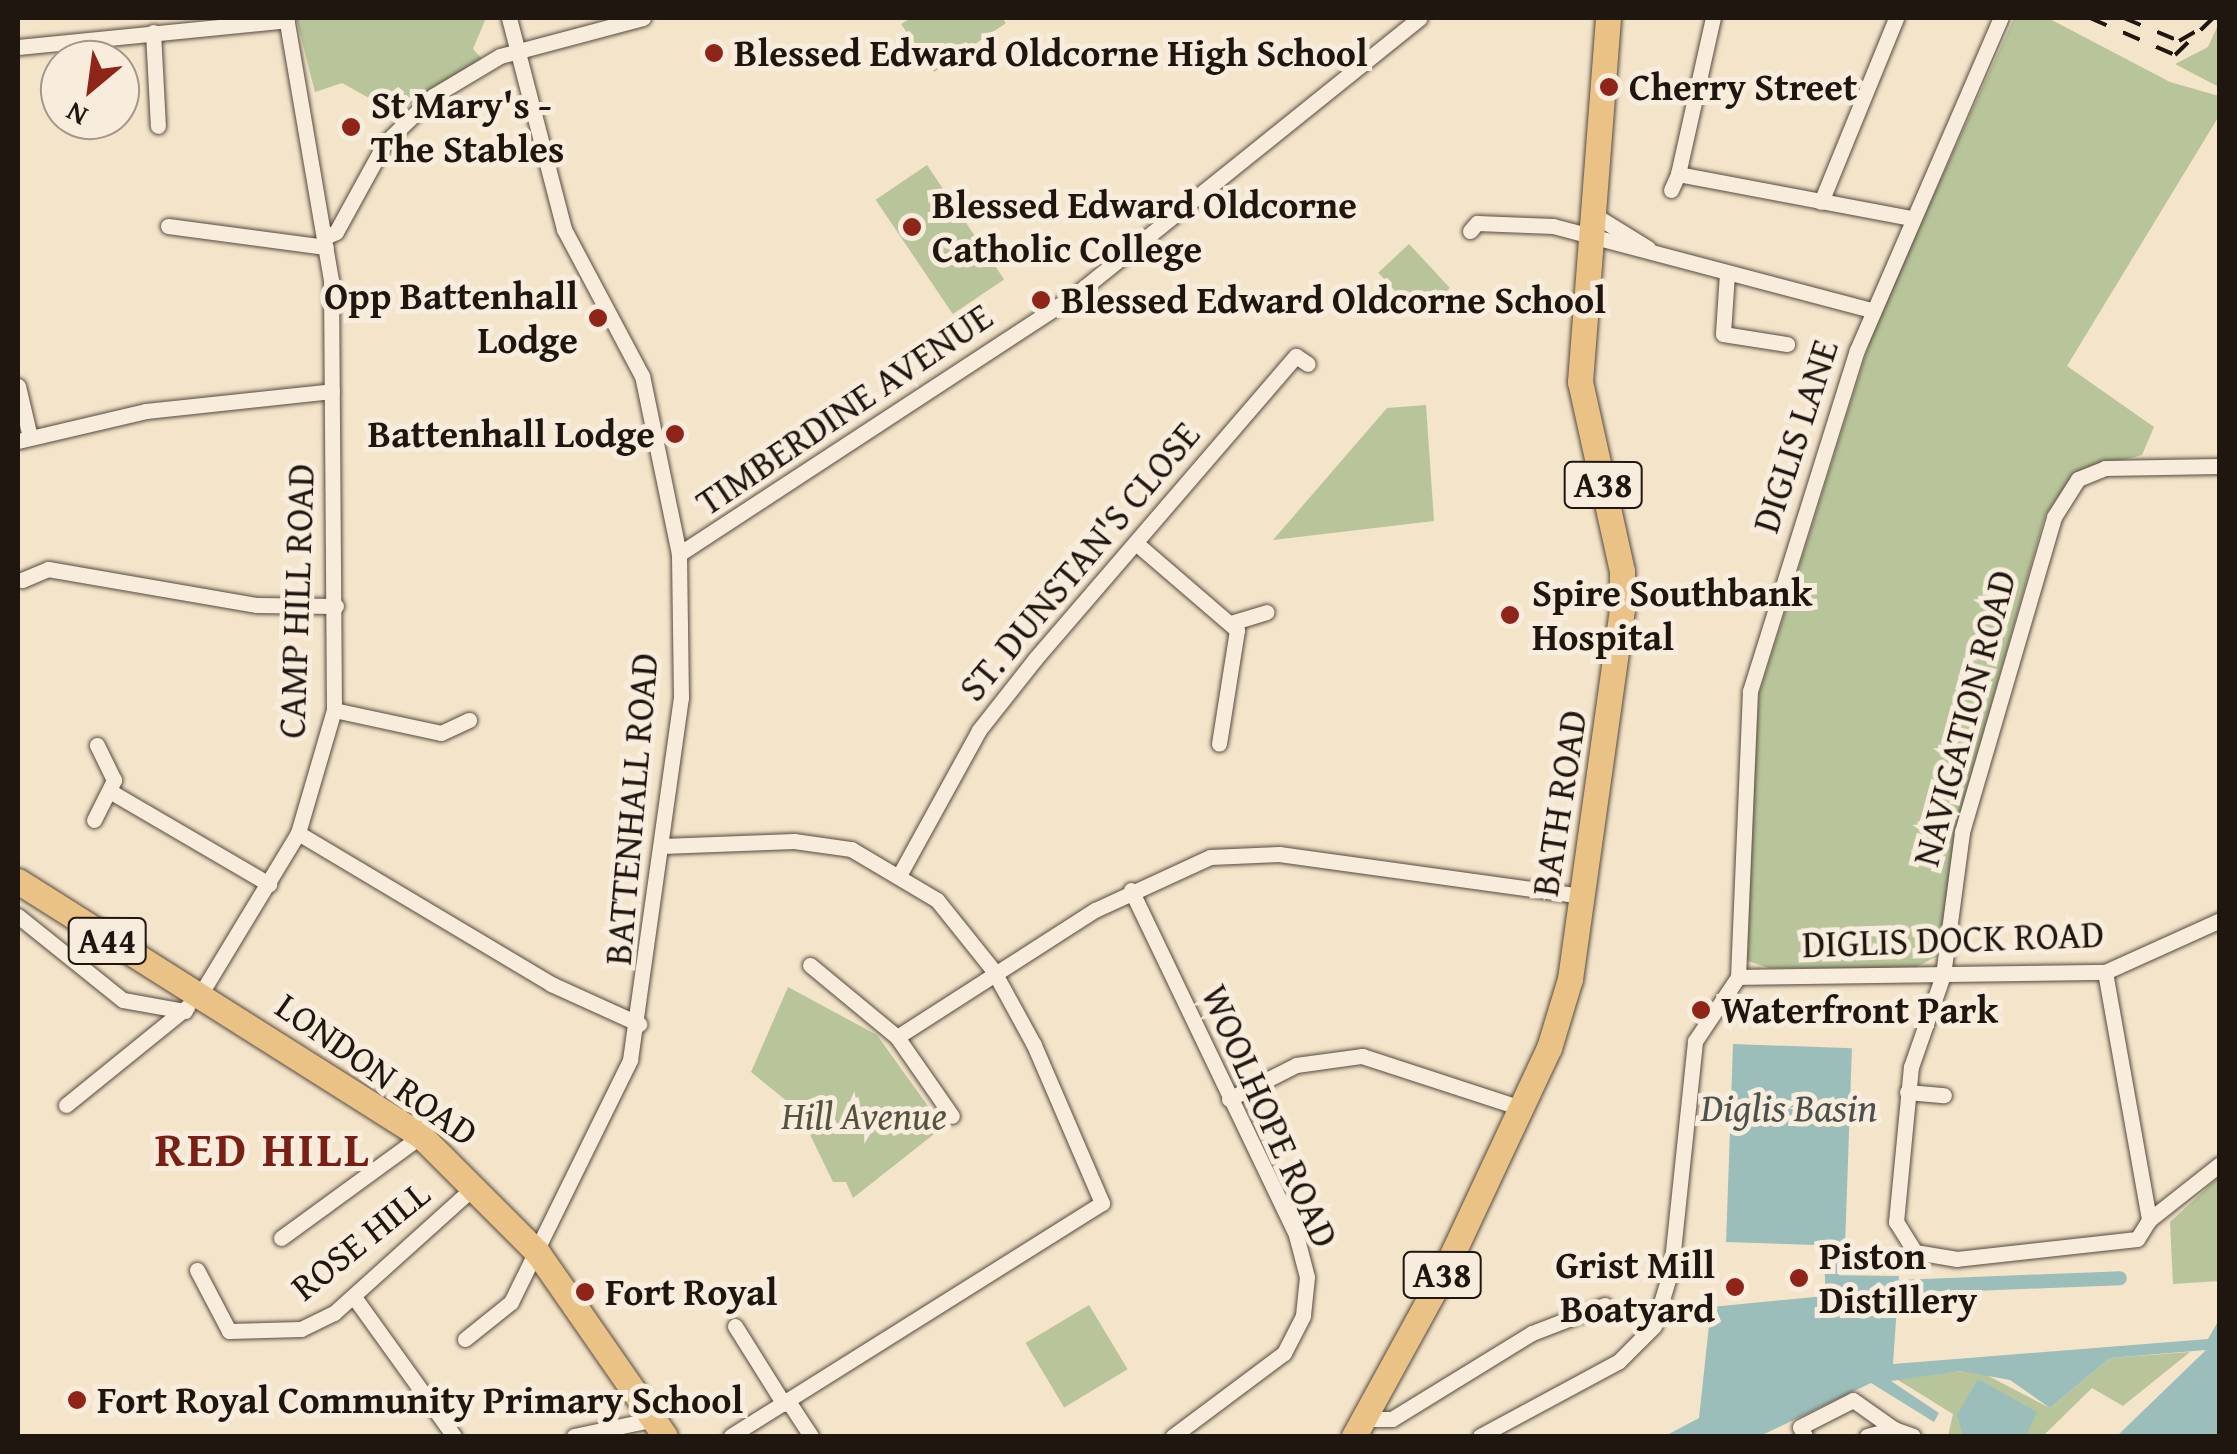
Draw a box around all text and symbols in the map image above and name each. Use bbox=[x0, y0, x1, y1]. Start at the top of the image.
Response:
place label: Blessed Edward Oldcorne High School bbox=[734, 30, 1368, 76]
north arrow bbox=[40, 40, 140, 140]
marker: Blessed Edward Oldcorne High School bbox=[703, 42, 725, 64]
place label: Cherry Street bbox=[1629, 64, 1857, 110]
marker: Cherry Street bbox=[1598, 76, 1620, 98]
place label: St Mary's - The Stables bbox=[371, 82, 564, 172]
text: N bbox=[58, 92, 94, 137]
marker: St Mary's - The Stables bbox=[340, 116, 362, 138]
place label: Blessed Edward Oldcorne Catholic College bbox=[932, 182, 1357, 272]
marker: Blessed Edward Oldcorne Catholic College bbox=[901, 216, 923, 238]
place label: Opp Battenhall Lodge bbox=[324, 273, 578, 362]
place label: Blessed Edward Oldcorne School bbox=[1061, 277, 1606, 323]
marker: Blessed Edward Oldcorne School bbox=[1030, 289, 1052, 311]
street label: TIMBERDINE AVENUE bbox=[687, 293, 1001, 525]
marker: Opp Battenhall Lodge bbox=[587, 307, 609, 329]
street label: DIGLIS LANE bbox=[1742, 334, 1848, 538]
place label: Battenhall Lodge bbox=[368, 411, 655, 457]
street label: ST. DUNSTAN'S CLOSE bbox=[949, 412, 1209, 710]
marker: Battenhall Lodge bbox=[664, 423, 686, 445]
road number: A38 bbox=[1563, 455, 1643, 515]
street label: CAMP HILL ROAD bbox=[268, 463, 324, 739]
street label: NAVIGATION ROAD bbox=[1903, 565, 2025, 871]
place label: Spire Southbank Hospital bbox=[1532, 570, 1812, 659]
marker: Spire Southbank Hospital bbox=[1497, 602, 1523, 628]
street label: BATTENHALL ROAD bbox=[595, 651, 667, 967]
street label: BATH ROAD bbox=[1522, 707, 1596, 899]
road number: A44 bbox=[67, 911, 147, 971]
street label: DIGLIS DOCK ROAD bbox=[1801, 911, 2105, 967]
street label: WOOLHOPE ROAD bbox=[1192, 978, 1348, 1254]
street label: LONDON ROAD bbox=[267, 983, 487, 1155]
place label: Waterfront Park bbox=[1721, 987, 1998, 1033]
marker: Waterfront Park bbox=[1690, 999, 1712, 1021]
water label: Diglis Basin bbox=[1701, 1083, 1877, 1131]
park label: Hill Avenue bbox=[781, 1093, 947, 1139]
district label: RED HILL bbox=[155, 1120, 371, 1178]
street label: ROSE HILL bbox=[282, 1170, 438, 1310]
place label: Piston Distillery bbox=[1819, 1233, 1977, 1322]
place label: Grist Mill Boatyard bbox=[1556, 1242, 1715, 1332]
road number: A38 bbox=[1402, 1245, 1482, 1305]
marker: Piston Distillery bbox=[1788, 1267, 1810, 1289]
place label: Fort Royal bbox=[605, 1269, 778, 1315]
marker: Grist Mill Boatyard bbox=[1724, 1276, 1746, 1298]
marker: Fort Royal bbox=[574, 1281, 596, 1303]
place label: Fort Royal Community Primary School bbox=[97, 1377, 743, 1423]
marker: Fort Royal Community Primary School bbox=[66, 1389, 88, 1411]

